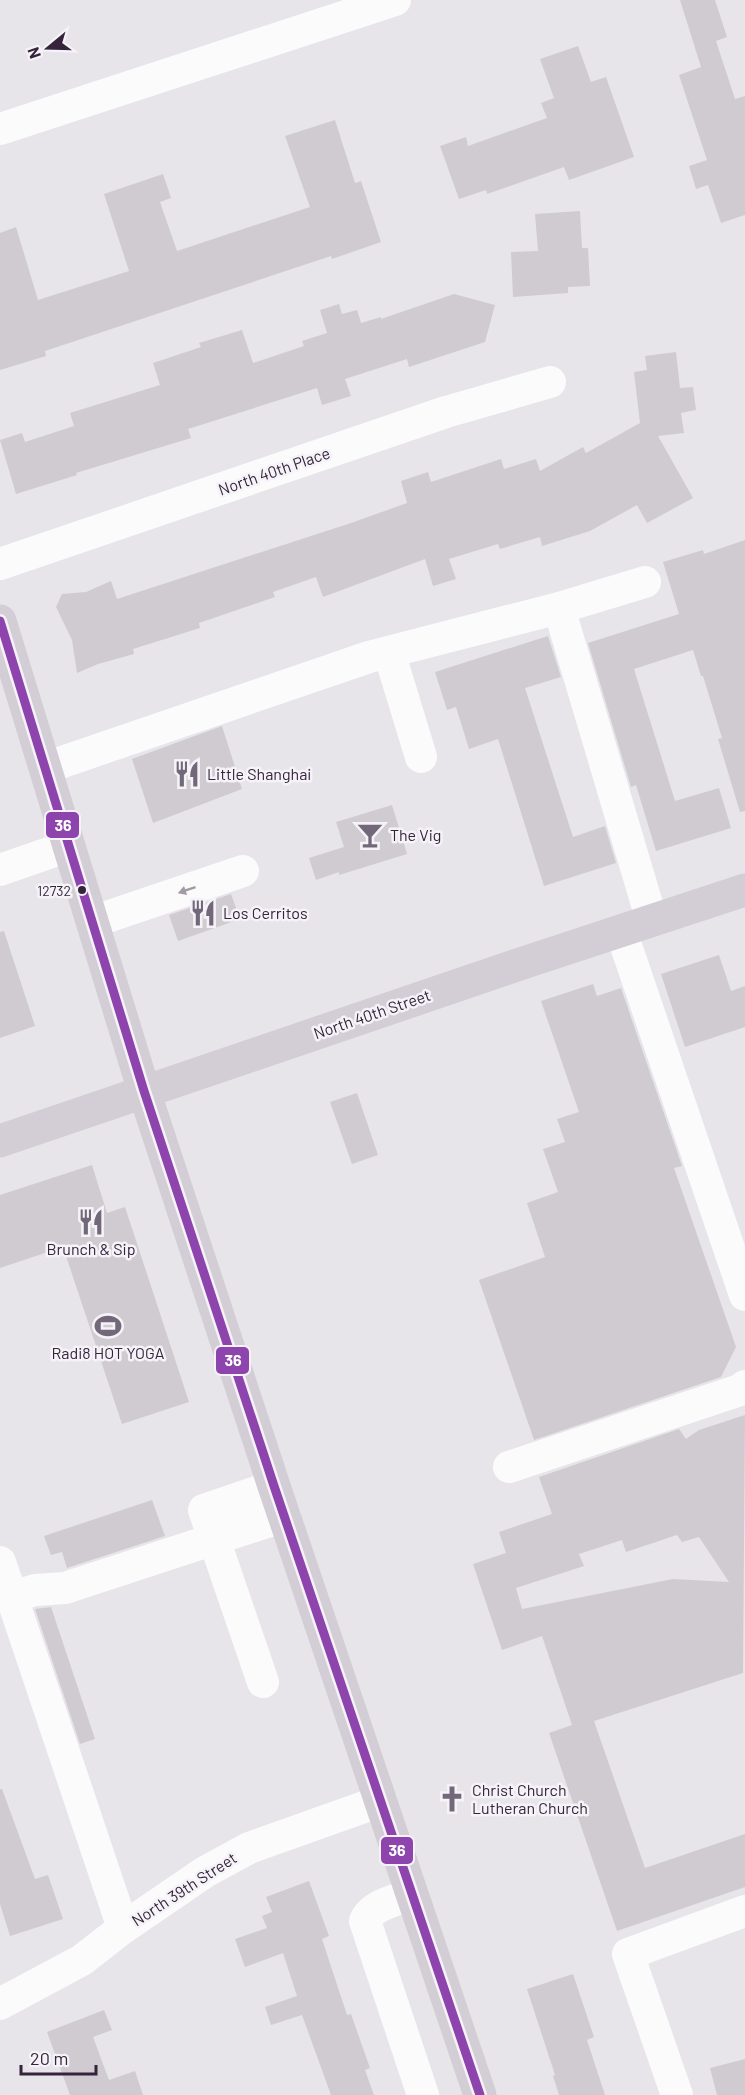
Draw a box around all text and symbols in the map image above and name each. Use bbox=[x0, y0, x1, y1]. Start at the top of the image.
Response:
north arrow bbox=[18, 18, 78, 78]
text: N bbox=[23, 45, 44, 61]
street label: North 40th Place bbox=[215, 443, 332, 499]
restaurant icon: Little Shanghai bbox=[172, 759, 202, 789]
place label: Little Shanghai bbox=[207, 764, 311, 783]
line badge: 36 bbox=[45, 811, 80, 839]
text: 36 bbox=[54, 815, 72, 834]
bar icon: The Vig bbox=[355, 820, 385, 850]
place label: The Vig bbox=[390, 825, 441, 844]
place label: 12732 bbox=[37, 882, 71, 899]
marker: 12732 bbox=[76, 884, 88, 896]
one-way arrow bbox=[178, 885, 196, 895]
restaurant icon: Los Cerritos bbox=[188, 898, 218, 928]
place label: Los Cerritos bbox=[223, 903, 308, 922]
street label: North 40th Street bbox=[311, 985, 433, 1042]
restaurant icon: Brunch & Sip bbox=[76, 1207, 106, 1237]
place label: Brunch & Sip bbox=[46, 1239, 136, 1258]
sports icon: Radi8 HOT YOGA bbox=[93, 1311, 123, 1341]
place label: Radi8 HOT YOGA bbox=[51, 1343, 165, 1362]
line badge: 36 bbox=[215, 1346, 250, 1375]
text: 36 bbox=[224, 1350, 242, 1369]
place label: Christ Church Lutheran Church bbox=[472, 1780, 588, 1817]
church icon: Christ Church Lutheran Church bbox=[437, 1784, 467, 1814]
line badge: 36 bbox=[380, 1836, 414, 1865]
text: 36 bbox=[388, 1840, 406, 1859]
street label: North 39th Street bbox=[128, 1848, 240, 1930]
scale bar bbox=[21, 2038, 96, 2076]
text: 20 m bbox=[30, 2047, 68, 2069]

